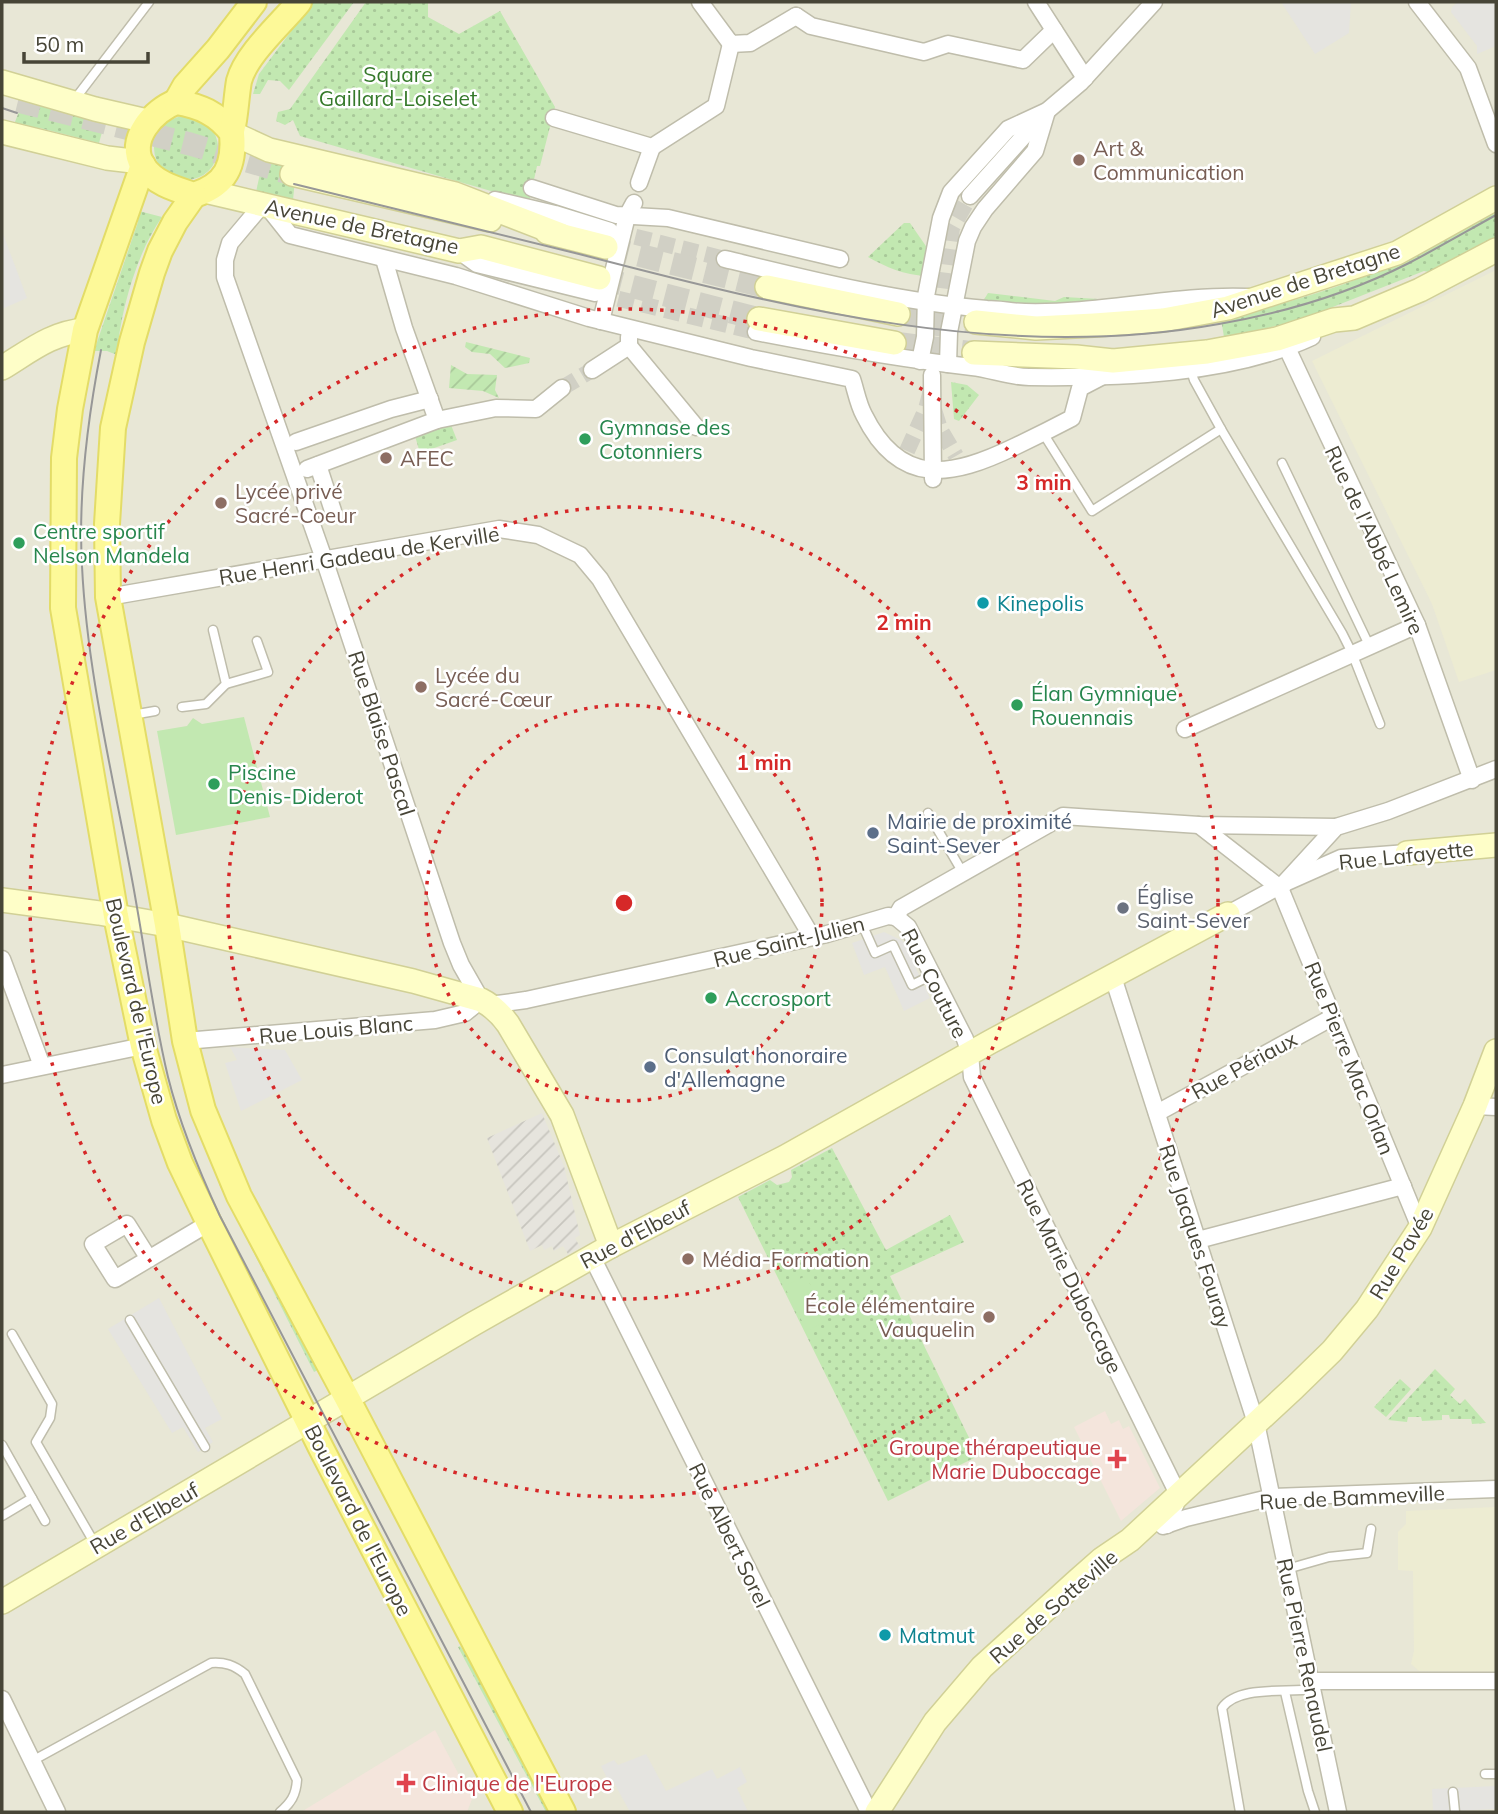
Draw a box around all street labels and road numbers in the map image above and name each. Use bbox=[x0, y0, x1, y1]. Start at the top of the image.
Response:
street label: Avenue de Bretagne bbox=[263, 193, 461, 259]
street label: Avenue de Bretagne bbox=[1207, 237, 1403, 323]
street label: Rue de l'Abbé Lemire bbox=[1320, 441, 1430, 639]
street label: Rue Henri Gadeau de Kerville bbox=[217, 520, 501, 590]
street label: Rue Blaise Pascal bbox=[343, 647, 421, 819]
street label: Rue Lafayette bbox=[1337, 835, 1475, 875]
street label: Boulevard de l'Europe bbox=[101, 895, 173, 1107]
street label: Rue Saint-Julien bbox=[711, 910, 867, 972]
street label: Rue Couture bbox=[896, 924, 974, 1042]
street label: Rue Pierre Mac Orlan bbox=[1299, 958, 1401, 1158]
street label: Rue Louis Blanc bbox=[258, 1009, 414, 1049]
street label: Rue Périaux bbox=[1187, 1025, 1301, 1105]
street label: Rue Jacques Fouray bbox=[1154, 1141, 1238, 1331]
street label: Rue Marie Duboccage bbox=[1012, 1174, 1128, 1378]
street label: Rue d'Elbeuf bbox=[575, 1194, 695, 1274]
street label: Rue Pavée bbox=[1363, 1202, 1439, 1304]
street label: Boulevard de l'Europe bbox=[300, 1420, 418, 1620]
street label: Rue Albert Sorel bbox=[684, 1458, 776, 1612]
street label: Rue d'Elbeuf bbox=[85, 1476, 204, 1560]
street label: Rue de Bammeville bbox=[1259, 1479, 1445, 1515]
street label: Rue de Sotteville bbox=[984, 1543, 1122, 1669]
street label: Rue Pierre Renaudel bbox=[1272, 1556, 1338, 1754]

